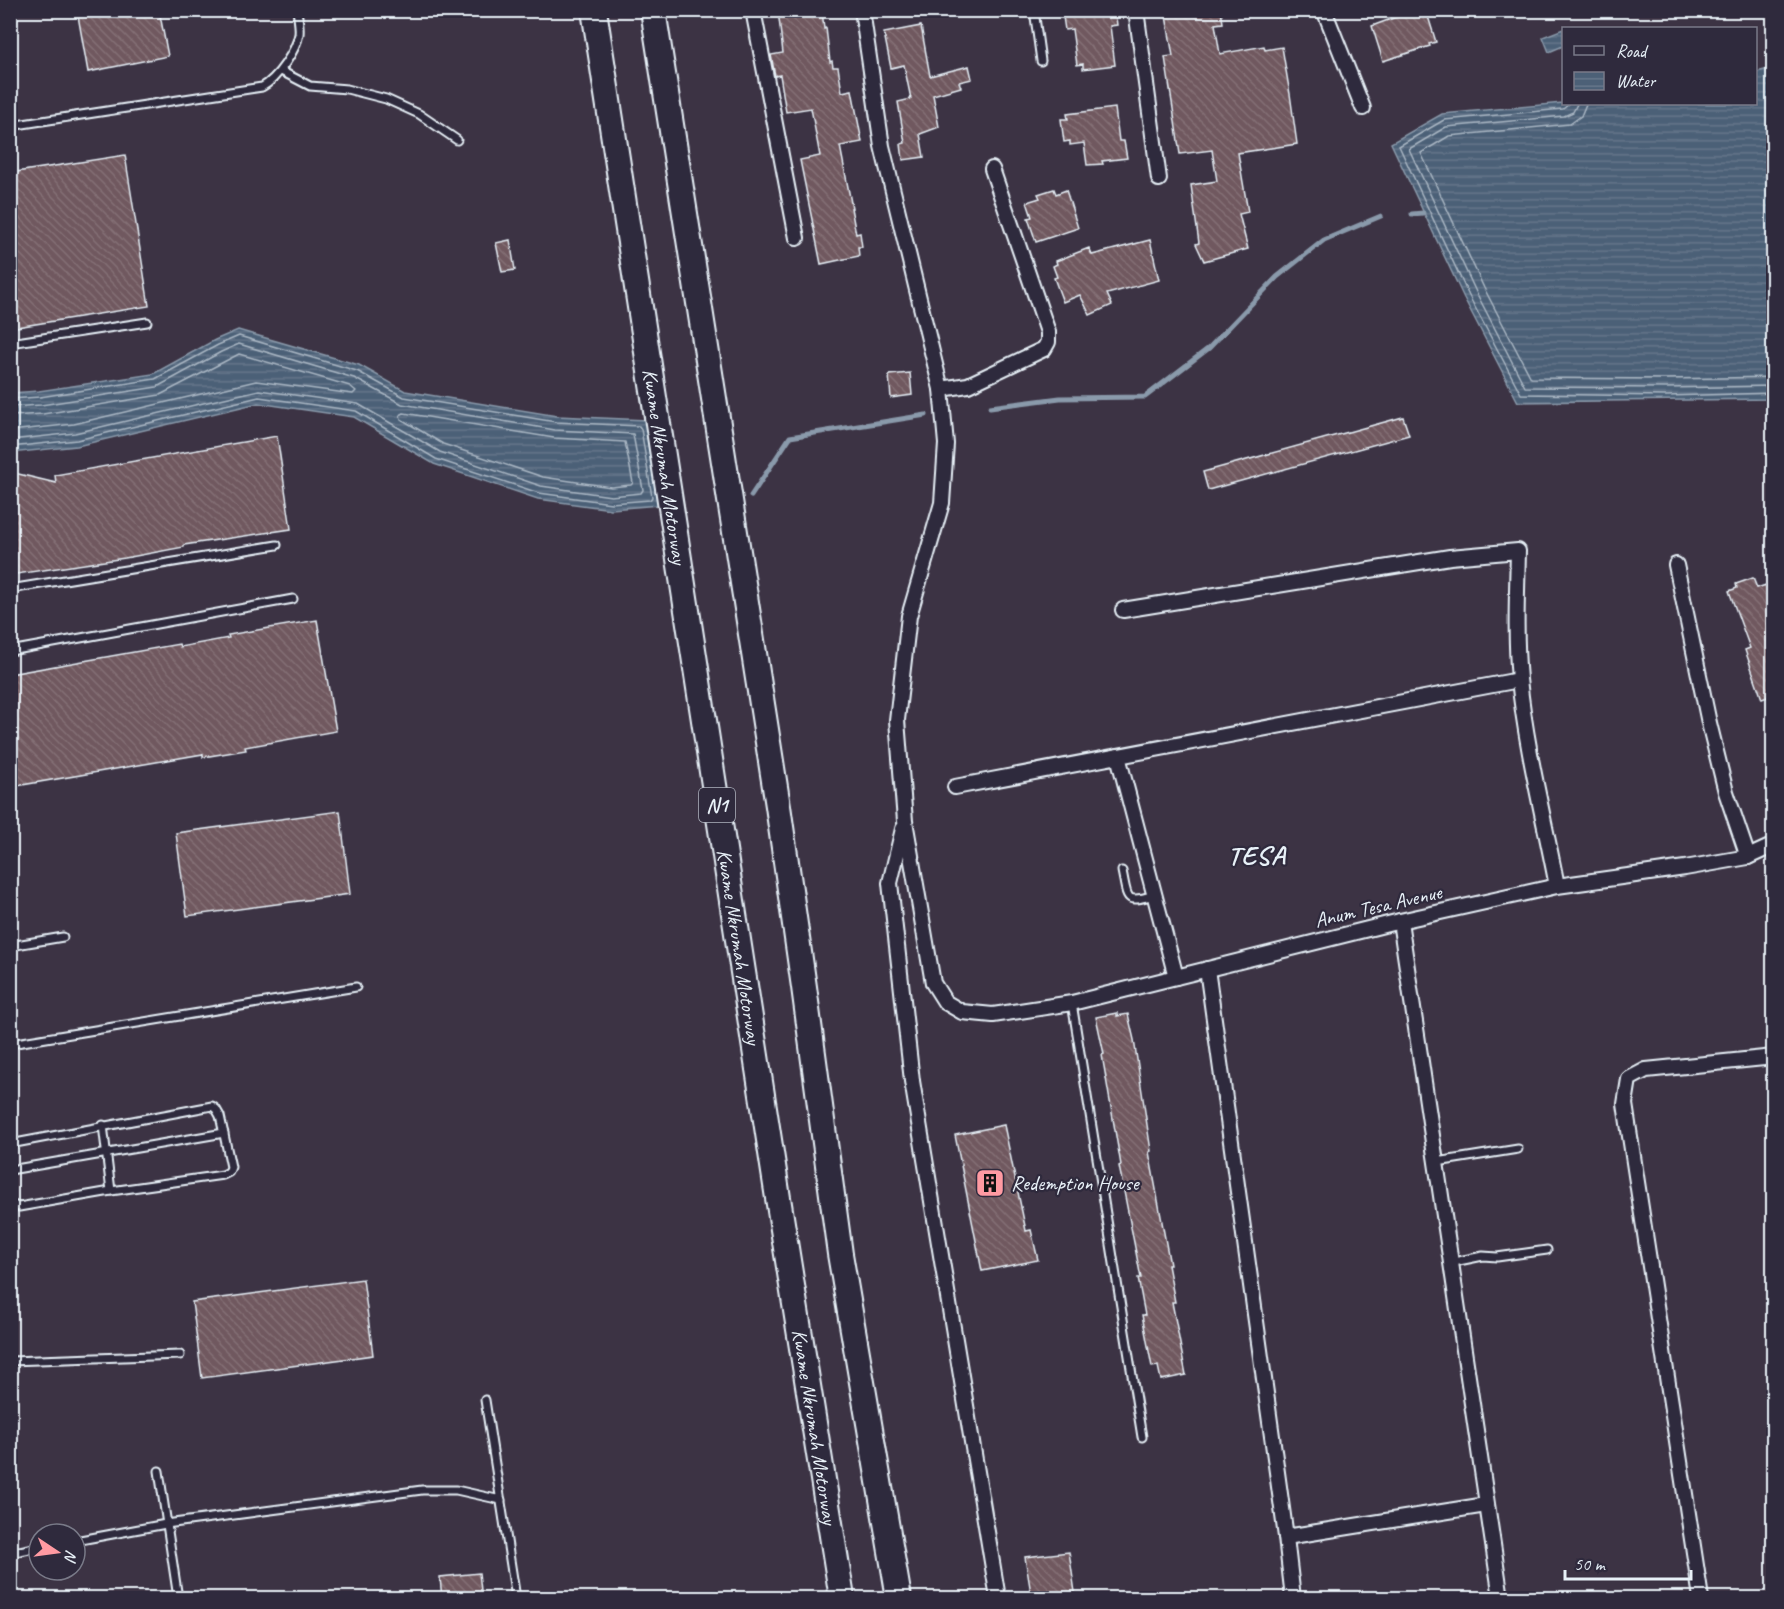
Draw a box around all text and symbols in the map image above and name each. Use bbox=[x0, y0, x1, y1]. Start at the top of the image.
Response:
legend bbox=[1562, 27, 1757, 105]
text: Road bbox=[1616, 40, 1649, 62]
text: Water bbox=[1616, 70, 1657, 92]
street label: Kwame Nkrumah Motorway bbox=[637, 367, 693, 568]
road number: N1 bbox=[699, 788, 735, 822]
district label: TESA bbox=[1228, 838, 1287, 872]
street label: Kwame Nkrumah Motorway bbox=[711, 847, 767, 1048]
street label: Anum Tesa Avenue bbox=[1312, 878, 1445, 933]
building icon: Redemption House bbox=[974, 1167, 1006, 1199]
place label: Redemption House bbox=[1011, 1170, 1141, 1196]
street label: Kwame Nkrumah Motorway bbox=[786, 1327, 843, 1528]
north arrow bbox=[27, 1522, 87, 1582]
scale bar bbox=[1565, 1543, 1691, 1581]
text: N bbox=[59, 1548, 81, 1565]
text: 50 m bbox=[1574, 1553, 1607, 1575]

